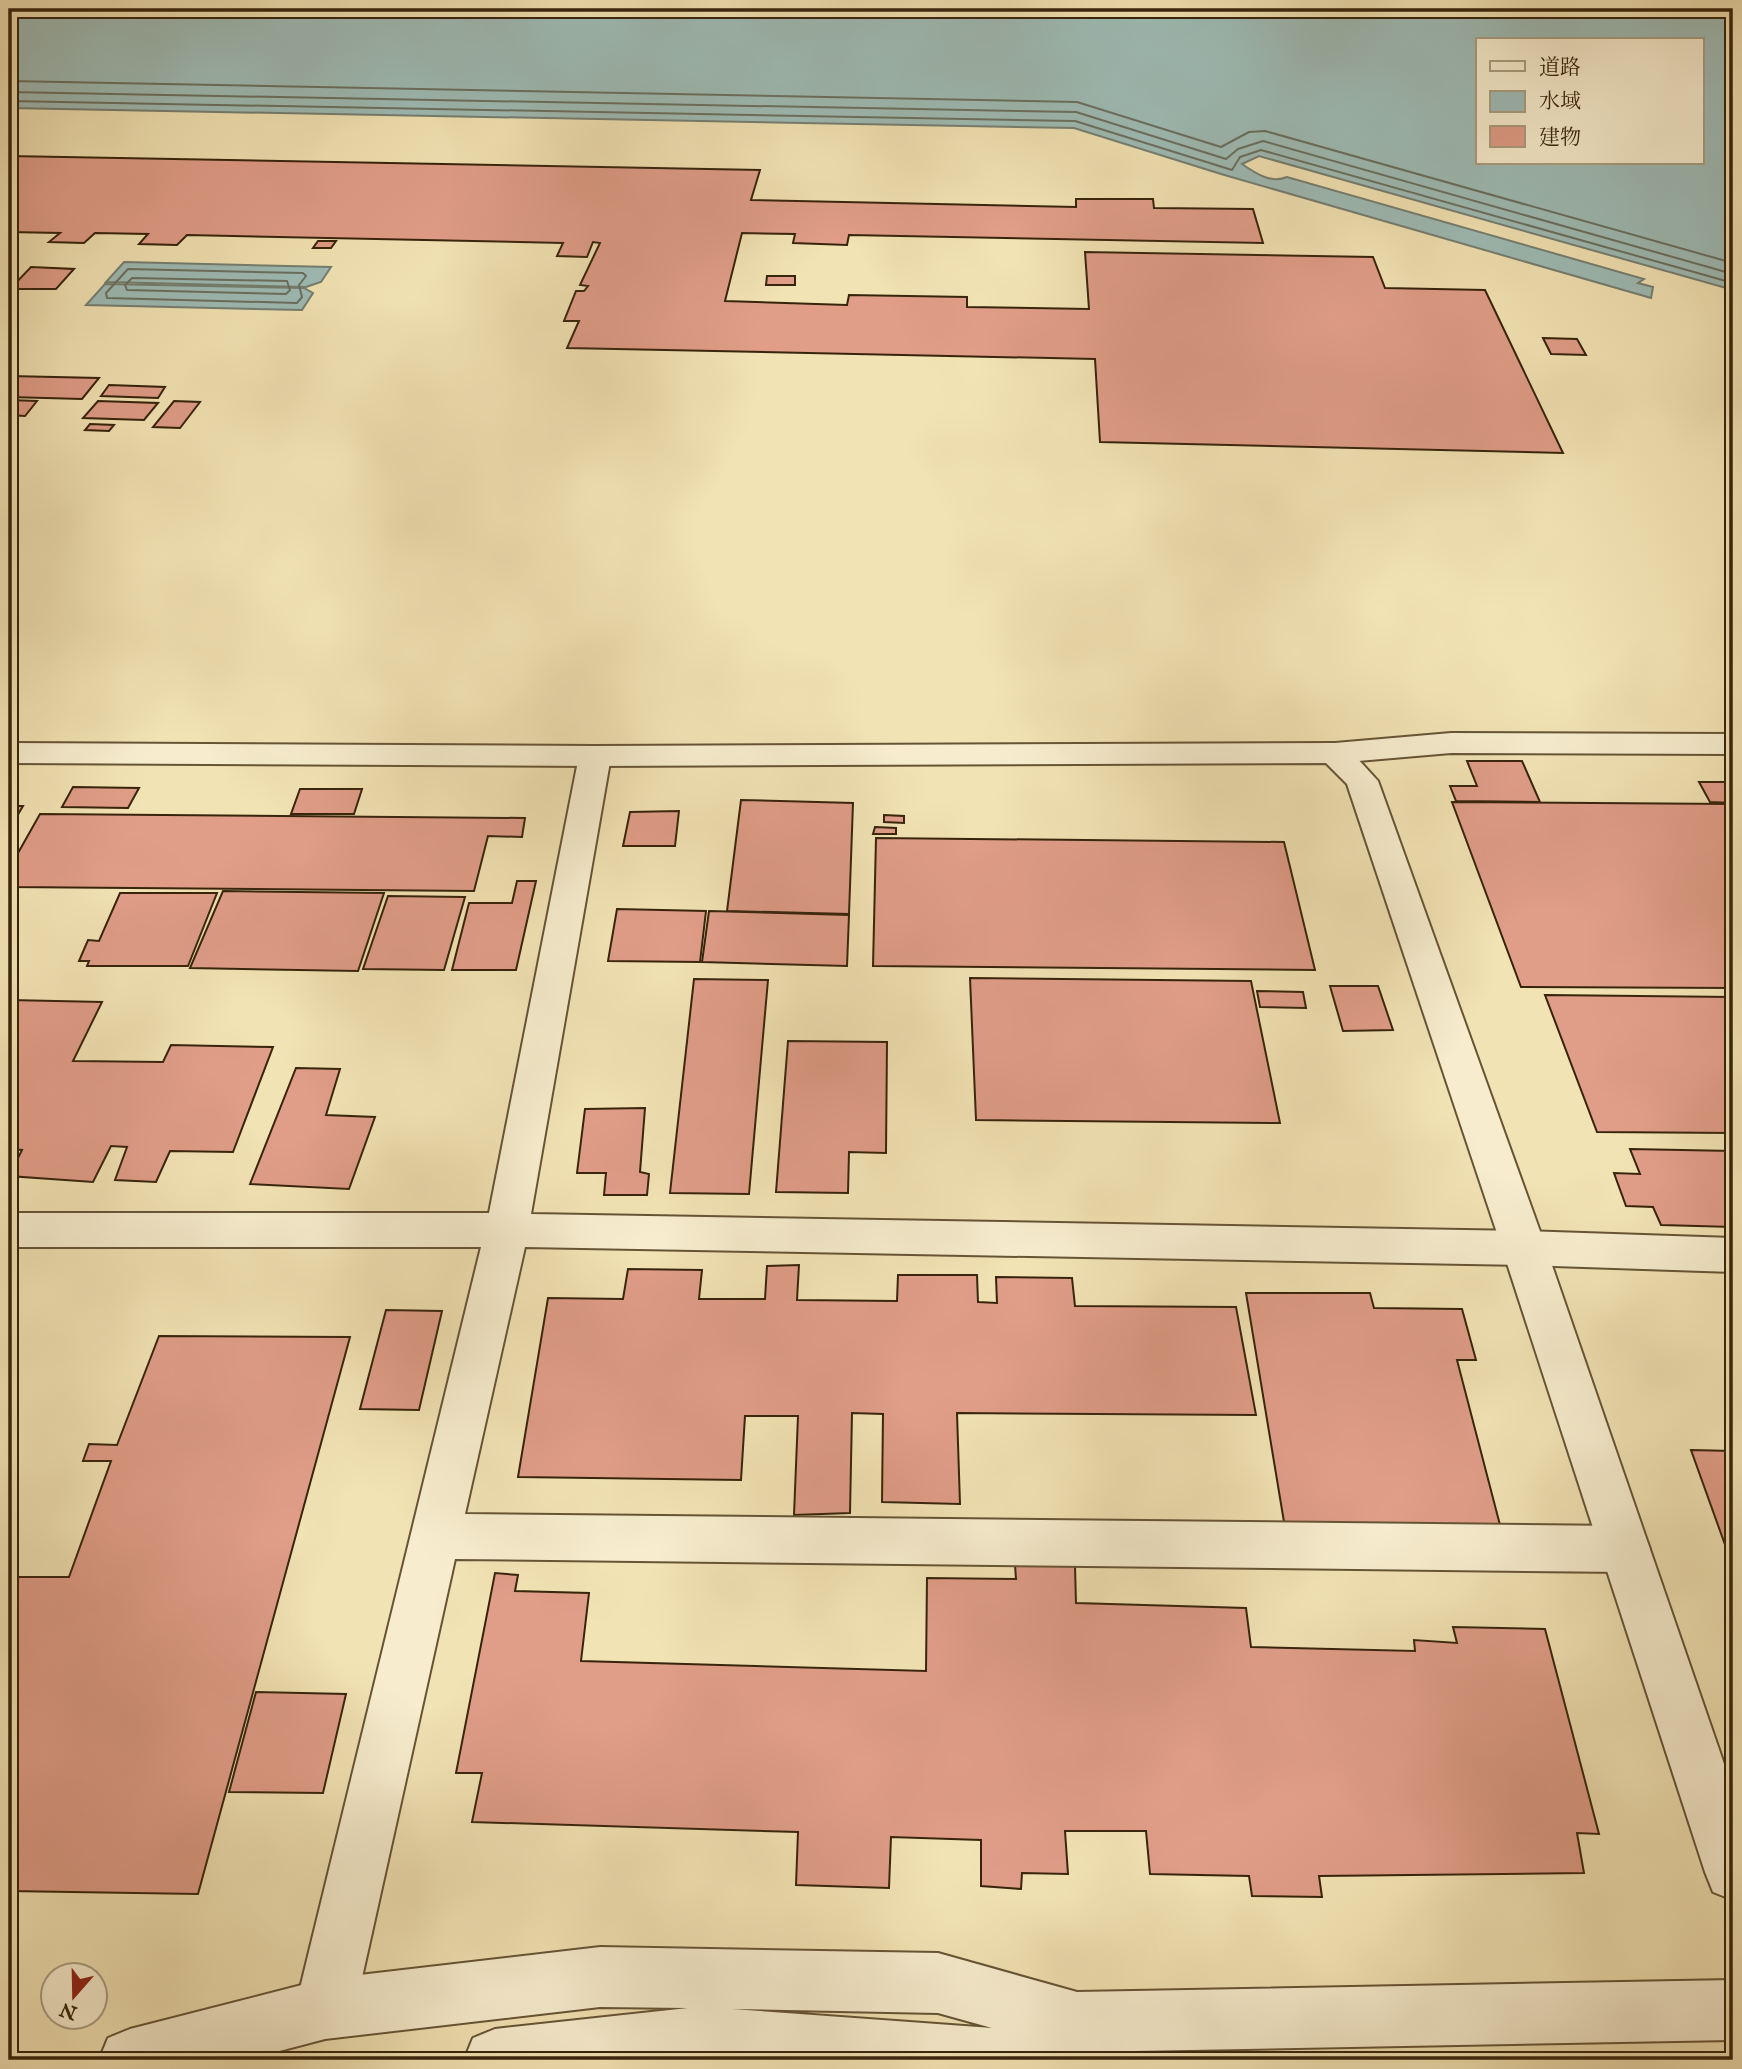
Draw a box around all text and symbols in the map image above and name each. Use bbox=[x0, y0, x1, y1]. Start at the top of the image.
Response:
legend bbox=[1476, 38, 1704, 164]
text: 道路 bbox=[1539, 55, 1581, 82]
text: 水域 bbox=[1539, 89, 1581, 116]
text: 建物 bbox=[1539, 125, 1581, 152]
north arrow bbox=[38, 1960, 108, 2030]
text: N bbox=[57, 1996, 82, 2025]

